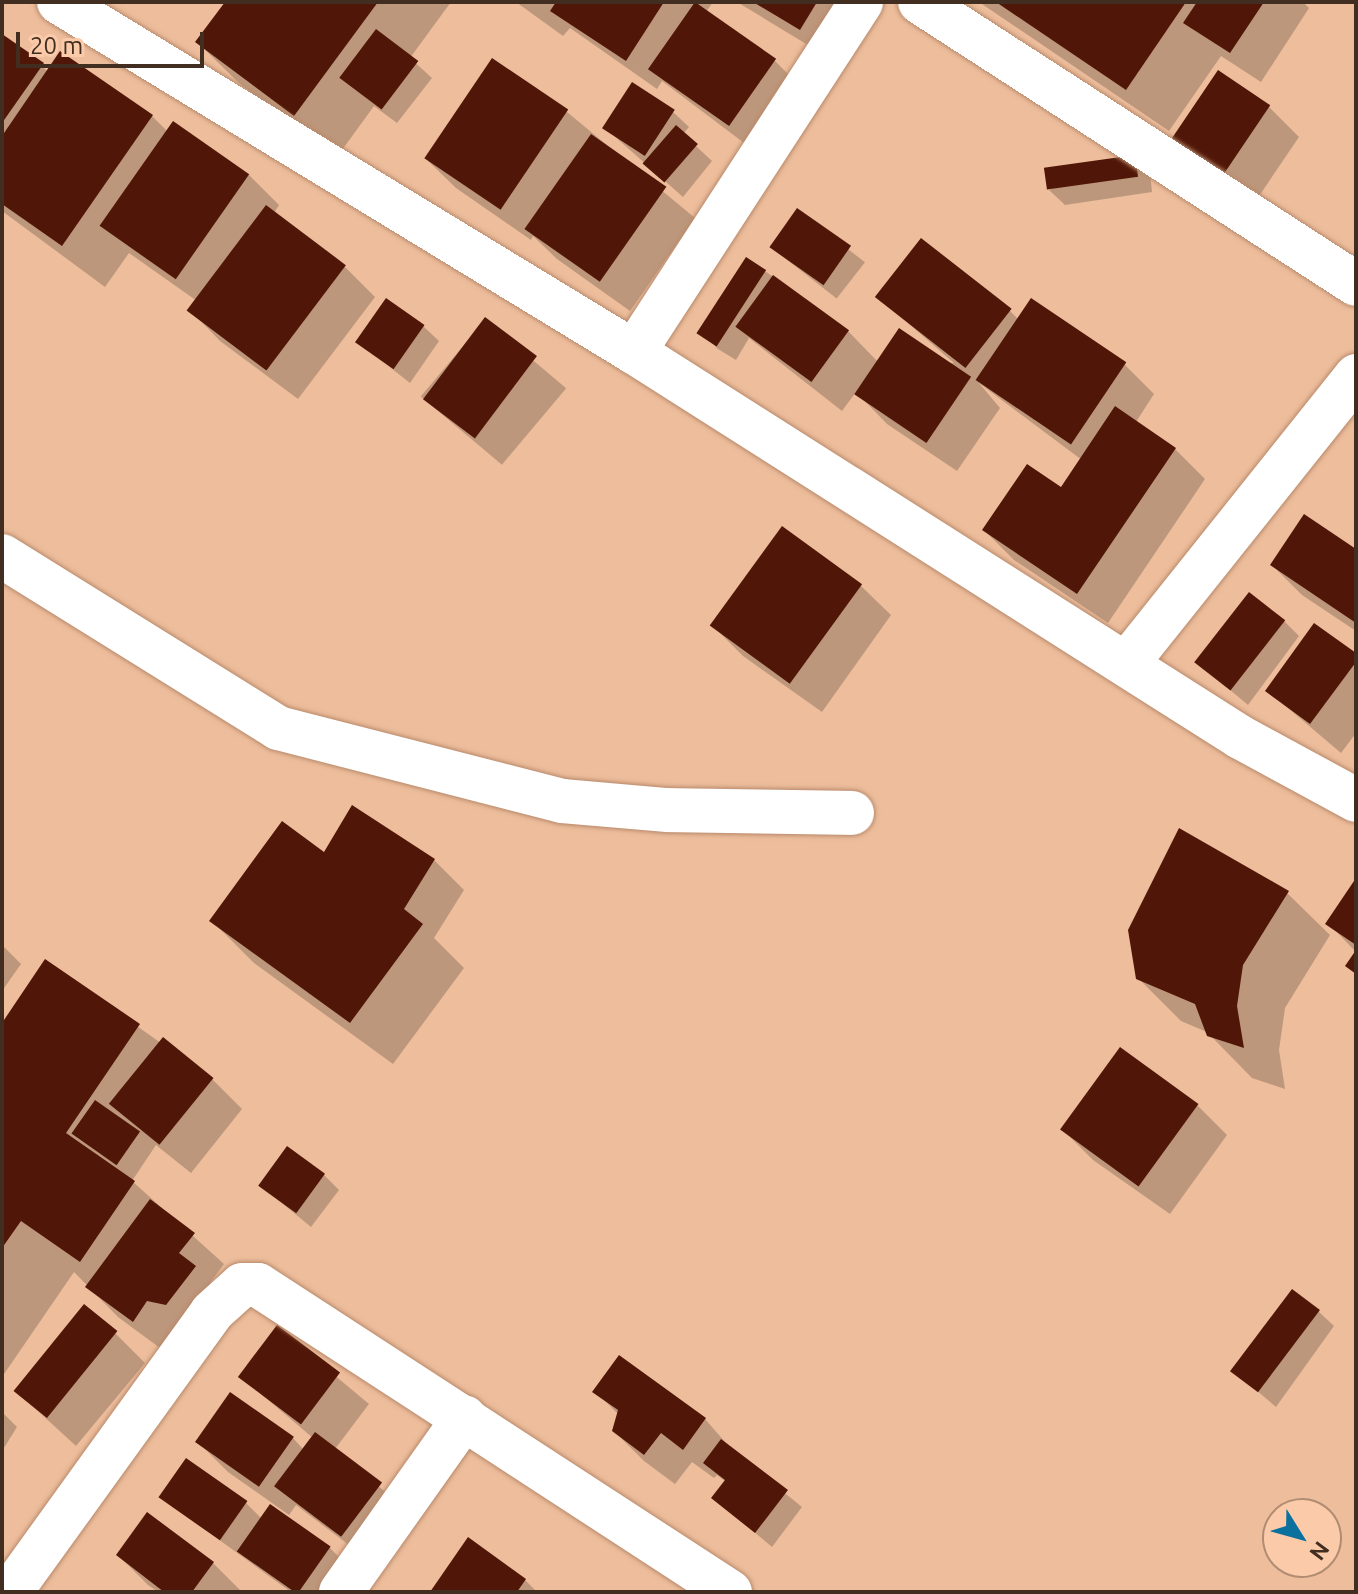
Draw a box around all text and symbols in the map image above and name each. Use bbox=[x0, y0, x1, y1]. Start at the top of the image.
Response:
scale bar bbox=[20, 16, 208, 66]
text: 20 m bbox=[30, 32, 83, 59]
north arrow bbox=[1262, 1498, 1342, 1578]
text: N bbox=[1305, 1537, 1335, 1566]

